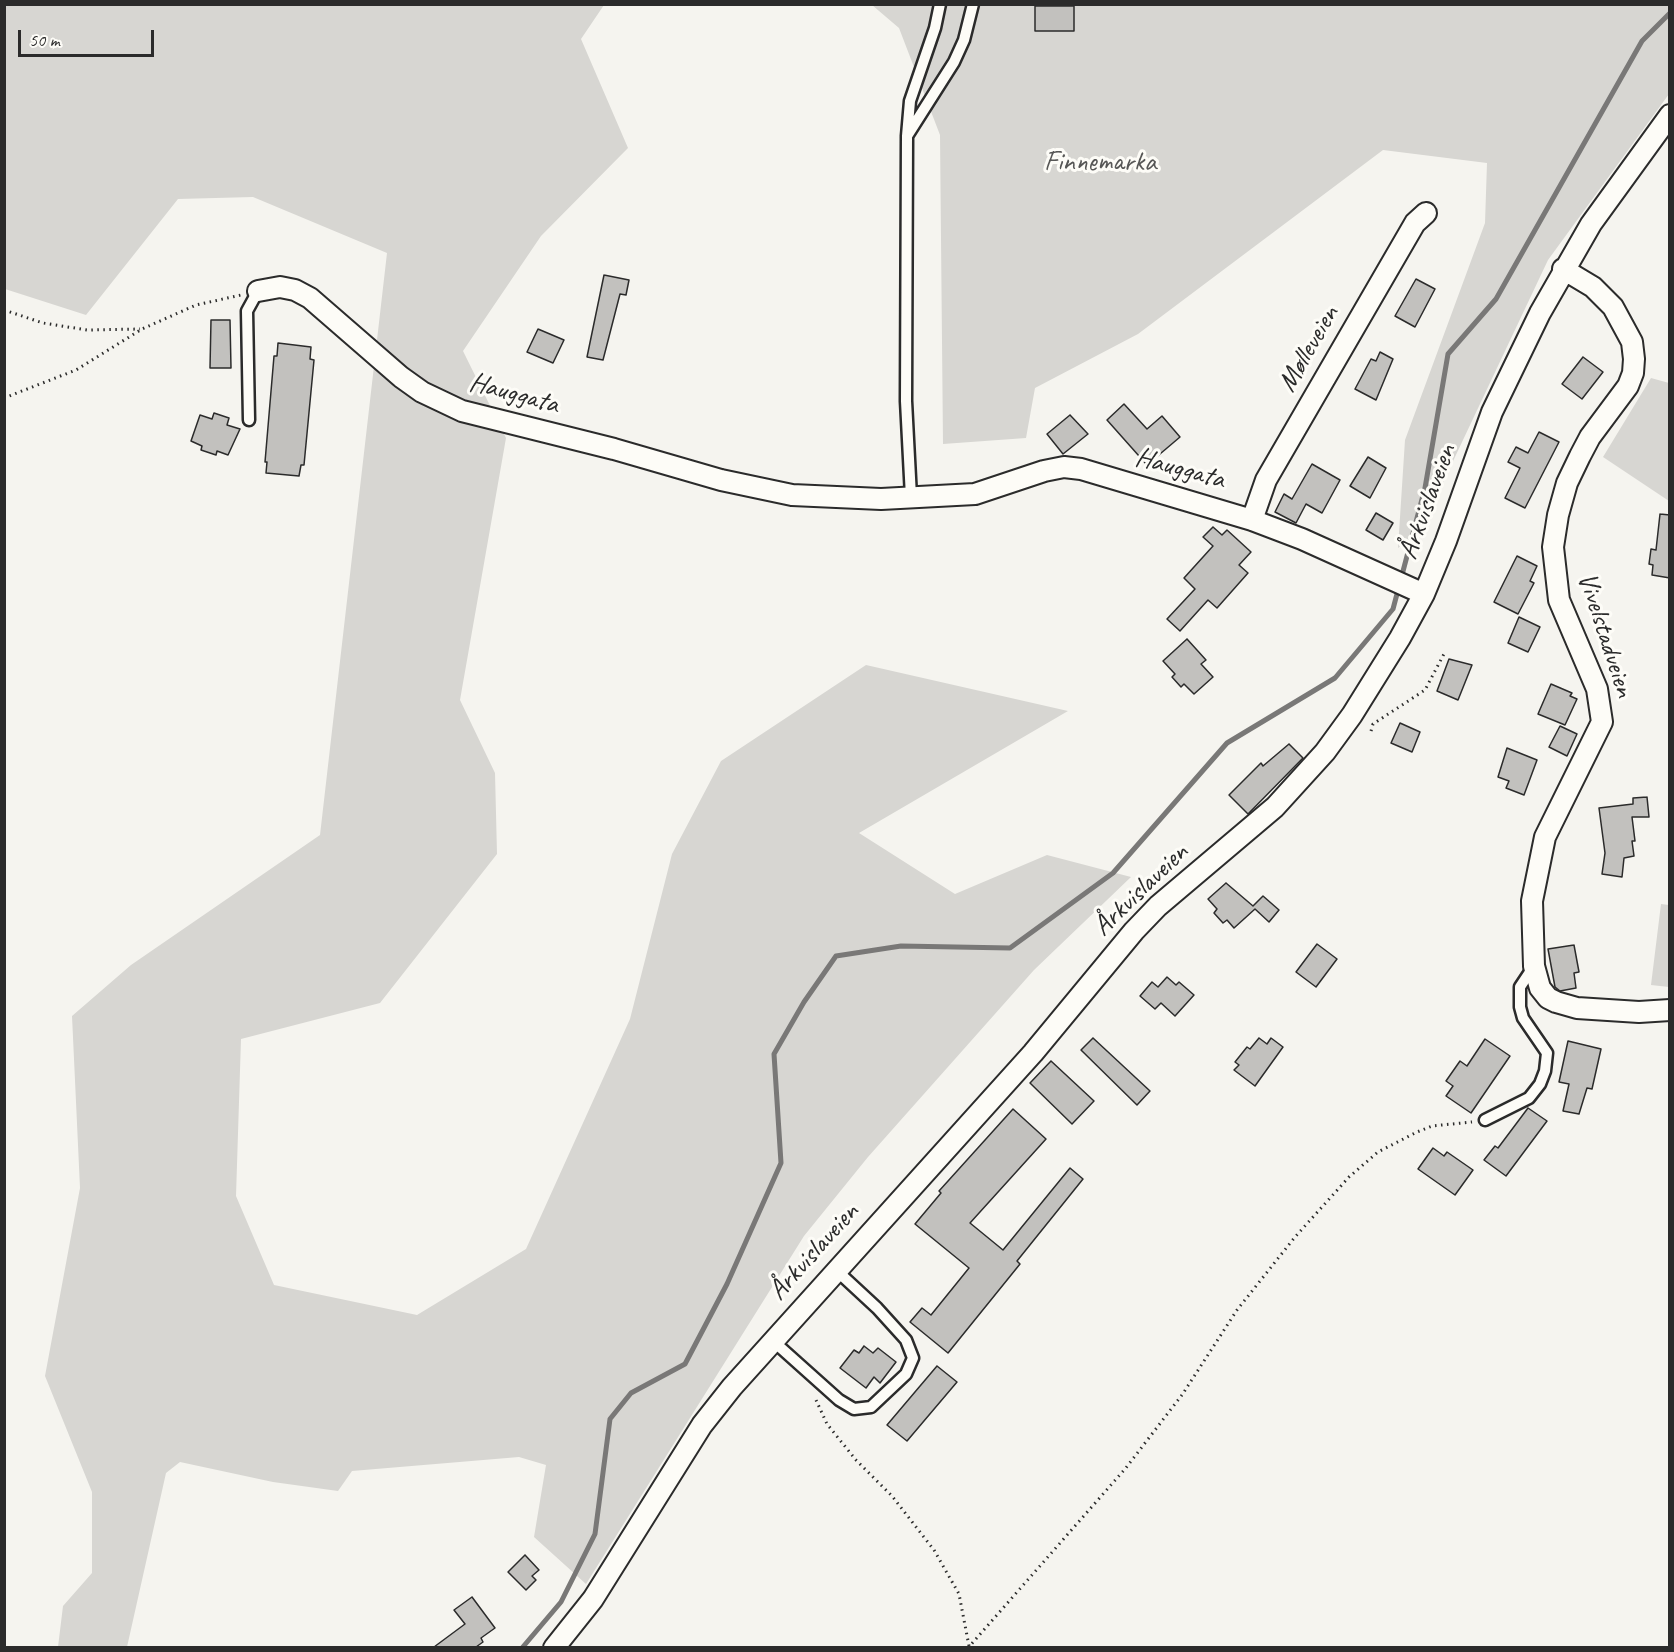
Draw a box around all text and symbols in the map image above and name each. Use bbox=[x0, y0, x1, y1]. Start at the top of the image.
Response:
scale bar bbox=[21, 18, 158, 56]
text: 50 m bbox=[29, 29, 60, 51]
park label: Finnemarka bbox=[1044, 146, 1156, 180]
street label: Mølleveien bbox=[1271, 300, 1347, 398]
street label: Hauggata bbox=[466, 366, 562, 422]
street label: Årkvislaveien bbox=[1392, 440, 1464, 564]
street label: Hauggata bbox=[1132, 441, 1228, 497]
street label: Vivelstadveien bbox=[1569, 568, 1641, 702]
street label: Årkvislaveien bbox=[1086, 836, 1196, 944]
street label: Årkvislaveien bbox=[761, 1196, 867, 1308]

